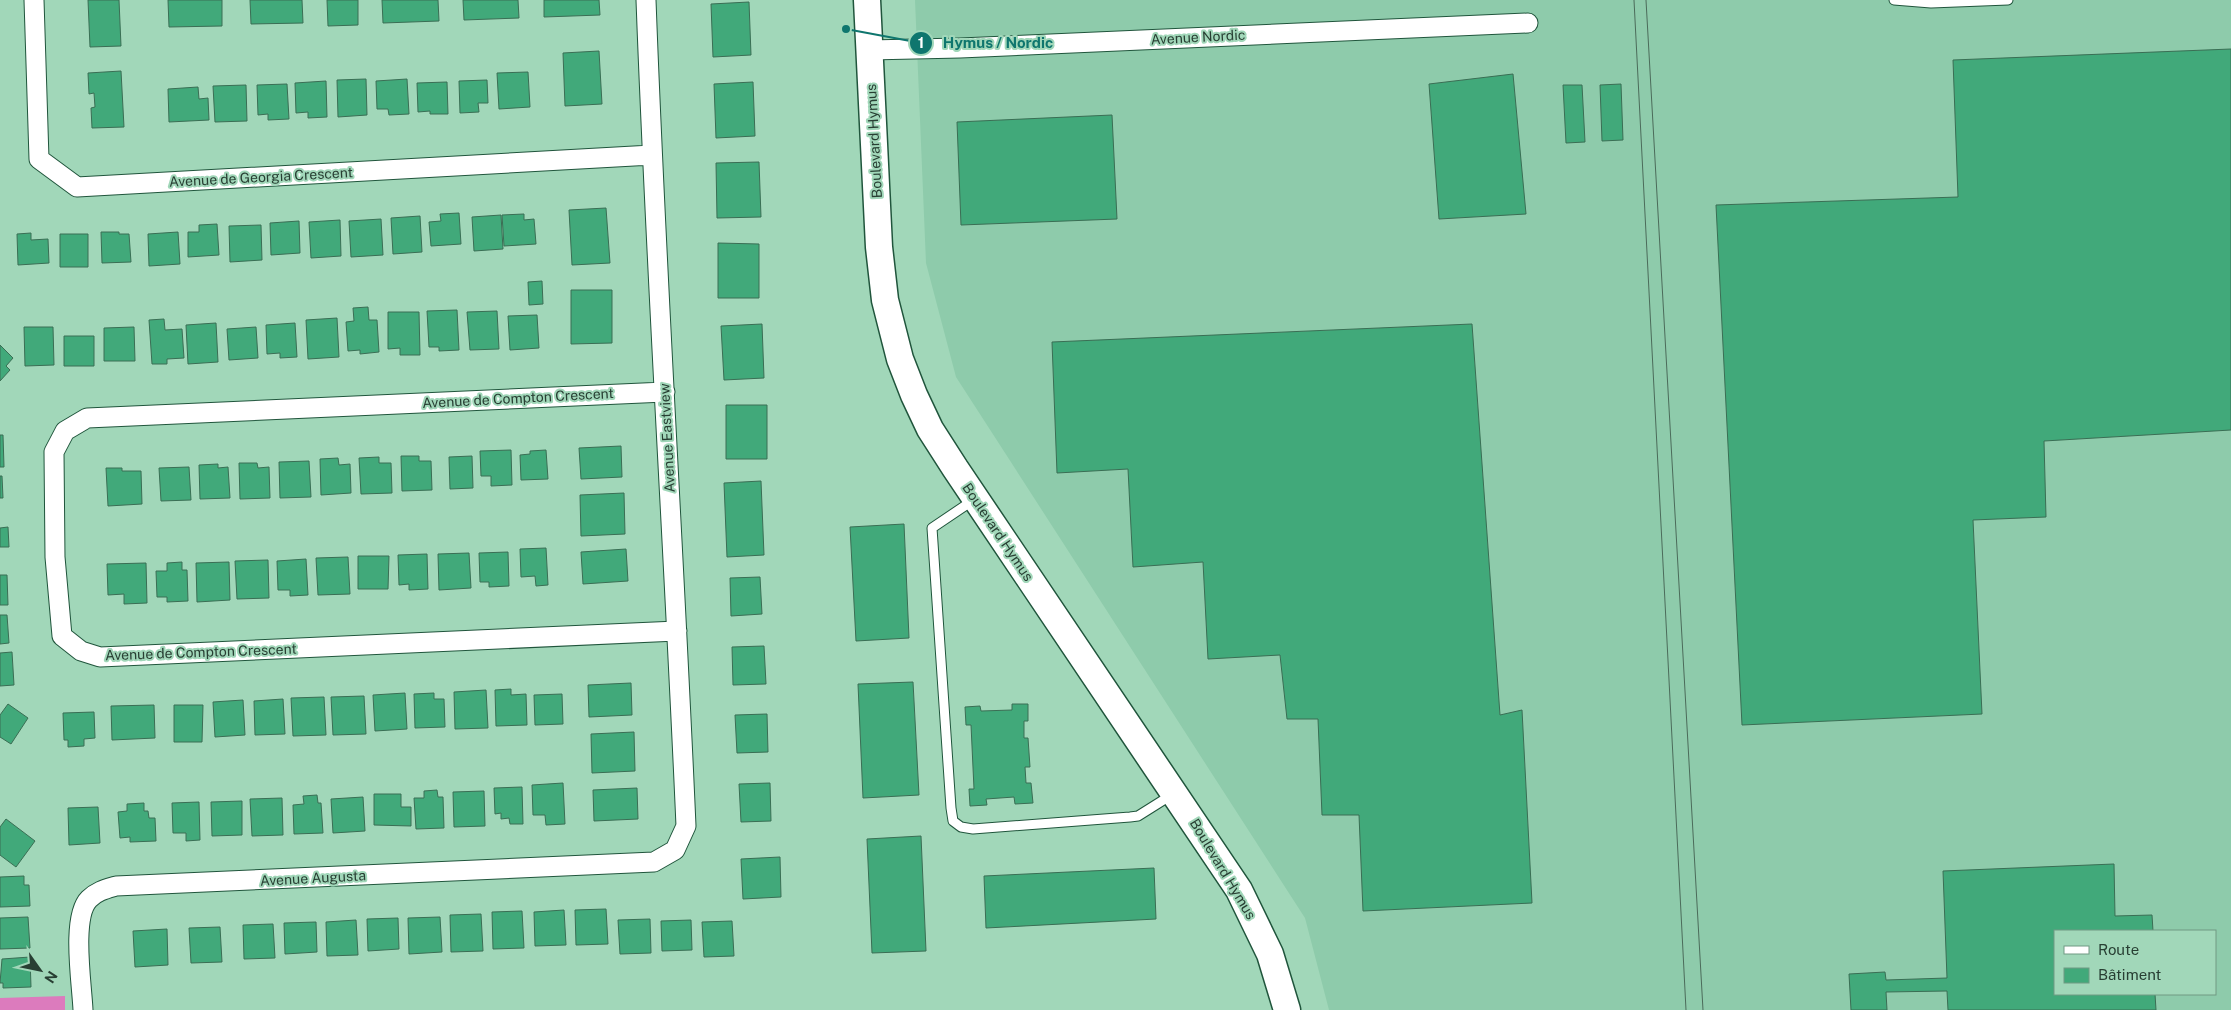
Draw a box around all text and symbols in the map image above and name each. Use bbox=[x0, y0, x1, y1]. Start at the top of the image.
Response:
street label: Avenue Nordic bbox=[1150, 27, 1246, 47]
callout: Hymus / Nordic bbox=[908, 28, 1064, 58]
text: 1 bbox=[918, 34, 924, 51]
text: Hymus / Nordic bbox=[943, 34, 1053, 51]
street label: Boulevard Hymus bbox=[863, 83, 885, 199]
street label: Avenue de Georgia Crescent bbox=[169, 164, 353, 190]
street label: Avenue Eastview bbox=[656, 383, 678, 493]
street label: Avenue de Compton Crescent bbox=[422, 385, 614, 411]
street label: Boulevard Hymus bbox=[959, 480, 1037, 584]
street label: Avenue de Compton Crescent bbox=[105, 641, 297, 663]
street label: Boulevard Hymus bbox=[1187, 816, 1259, 922]
street label: Avenue Augusta bbox=[260, 867, 366, 889]
legend bbox=[2054, 930, 2216, 995]
text: Route bbox=[2098, 941, 2139, 958]
north arrow bbox=[15, 945, 65, 995]
text: Bâtiment bbox=[2098, 966, 2161, 983]
text: N bbox=[41, 968, 61, 986]

